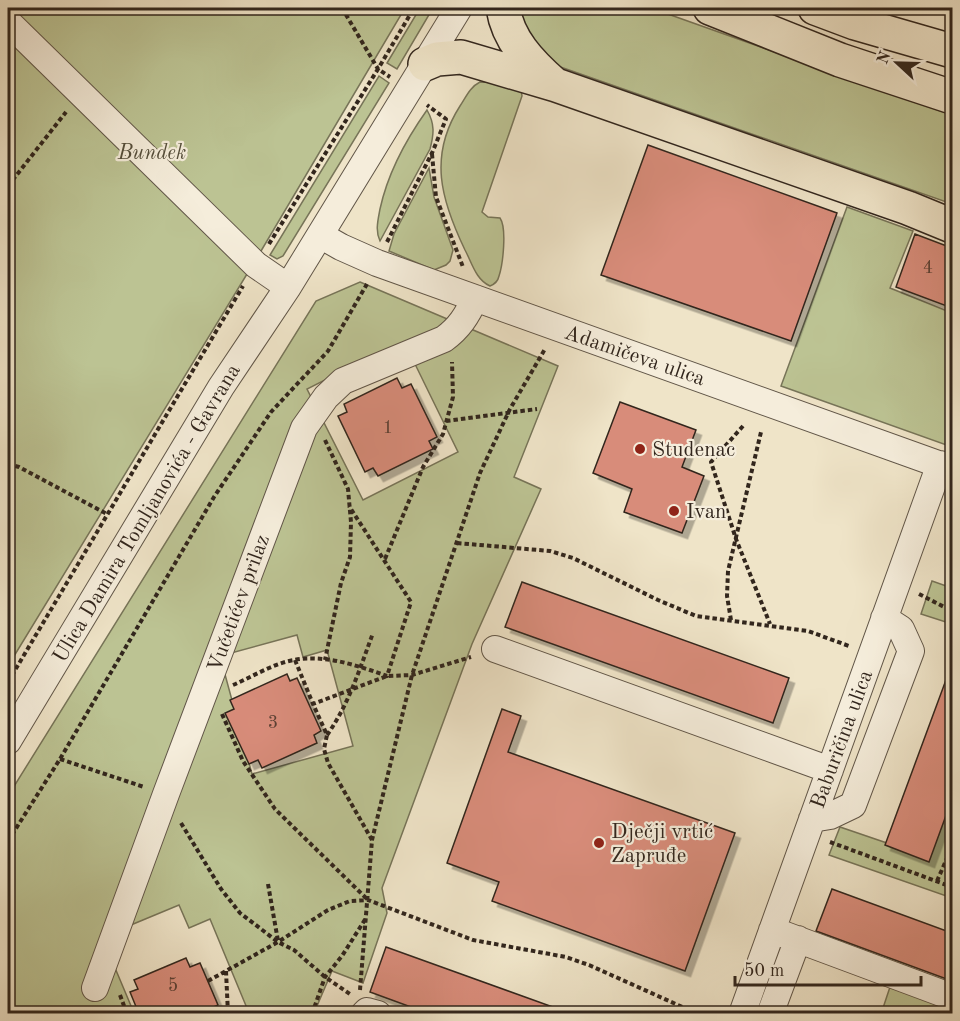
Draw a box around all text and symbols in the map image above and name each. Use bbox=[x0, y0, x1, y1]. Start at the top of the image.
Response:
north arrow bbox=[867, 33, 927, 93]
text: N bbox=[875, 49, 895, 67]
park label: Bundek bbox=[117, 143, 186, 164]
house number: 4 bbox=[923, 259, 933, 277]
street label: Adamičeva ulica bbox=[561, 323, 708, 390]
street label: Ulica Damira Tomljanovića - Gavrana bbox=[50, 361, 245, 667]
house number: 1 bbox=[383, 419, 393, 437]
place label: Studenac bbox=[652, 440, 735, 461]
marker: Studenac bbox=[633, 442, 647, 456]
place label: Ivan bbox=[686, 502, 726, 523]
marker: Ivan bbox=[667, 504, 681, 518]
street label: Vučetićev prilaz bbox=[205, 532, 274, 675]
street label: Baburičina ulica bbox=[808, 668, 877, 812]
house number: 3 bbox=[268, 714, 278, 732]
place label: Dječji vrtić Zapruđe bbox=[611, 822, 713, 867]
marker: Dječji vrtić Zapruđe bbox=[592, 836, 606, 850]
scale bar bbox=[735, 949, 921, 987]
text: 50 m bbox=[744, 962, 784, 980]
house number: 5 bbox=[168, 977, 178, 995]

